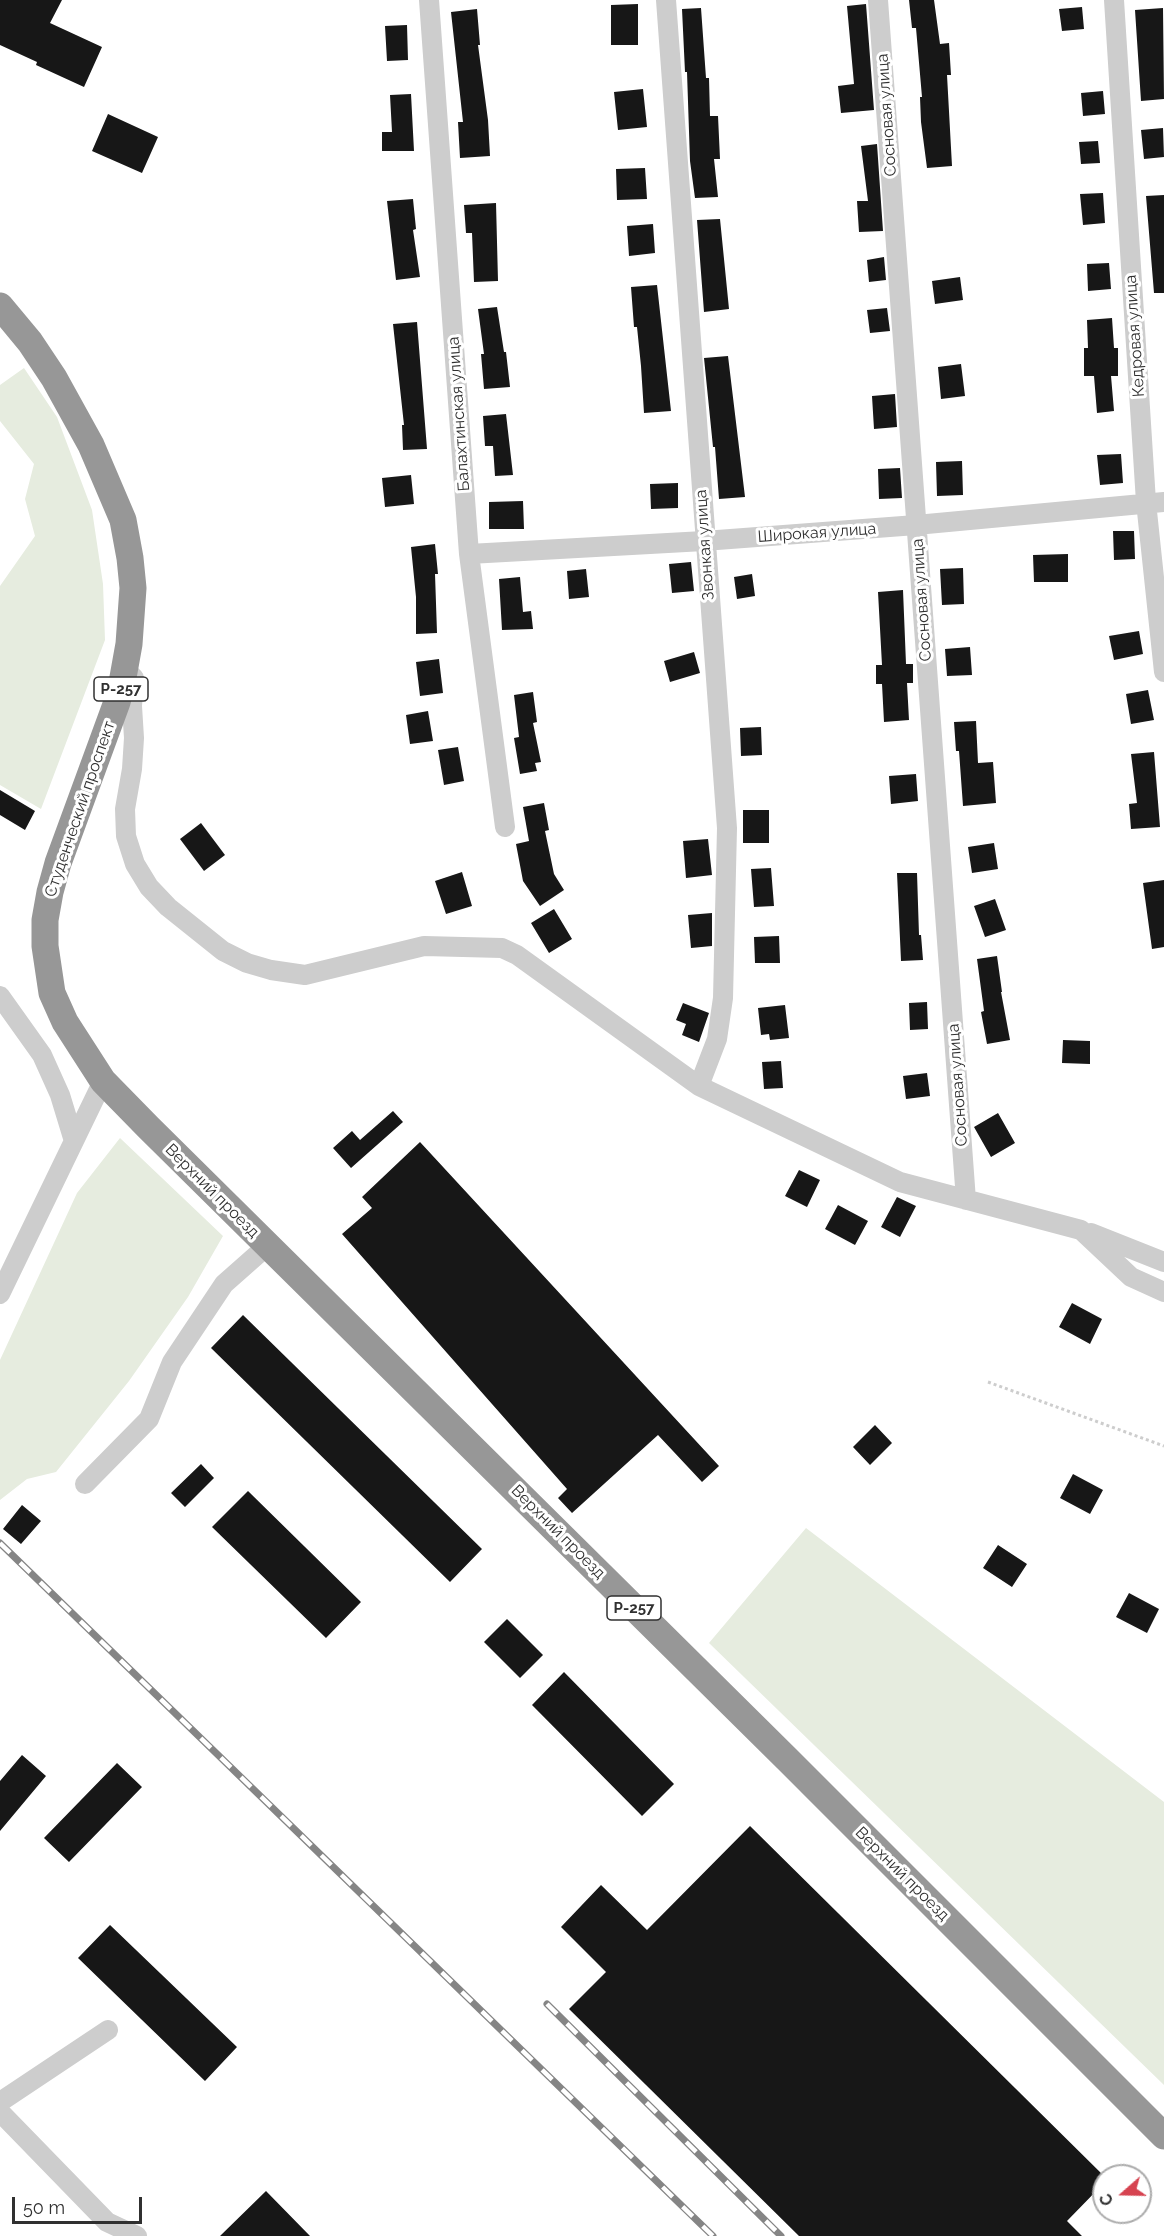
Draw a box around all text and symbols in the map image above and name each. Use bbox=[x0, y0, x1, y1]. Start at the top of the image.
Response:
street label: Сосновая улица bbox=[873, 53, 901, 177]
street label: Кедровая улица bbox=[1121, 274, 1149, 398]
street label: Балахтинская улица bbox=[444, 336, 474, 492]
street label: Звонкая улица bbox=[692, 489, 718, 601]
street label: Широкая улица bbox=[757, 519, 877, 547]
street label: Сосновая улица bbox=[908, 538, 936, 662]
road number: Р-257 bbox=[94, 677, 148, 701]
street label: Студенческий проспект bbox=[41, 719, 119, 899]
street label: Сосновая улица bbox=[944, 1023, 972, 1147]
street label: Верхний проезд bbox=[161, 1140, 263, 1242]
street label: Верхний проезд bbox=[507, 1481, 609, 1583]
road number: Р-257 bbox=[607, 1596, 661, 1620]
street label: Верхний проезд bbox=[851, 1823, 953, 1925]
north arrow bbox=[1092, 2164, 1152, 2224]
scale bar bbox=[15, 2185, 146, 2223]
text: С bbox=[1096, 2191, 1117, 2208]
text: 50 m bbox=[23, 2197, 65, 2218]

